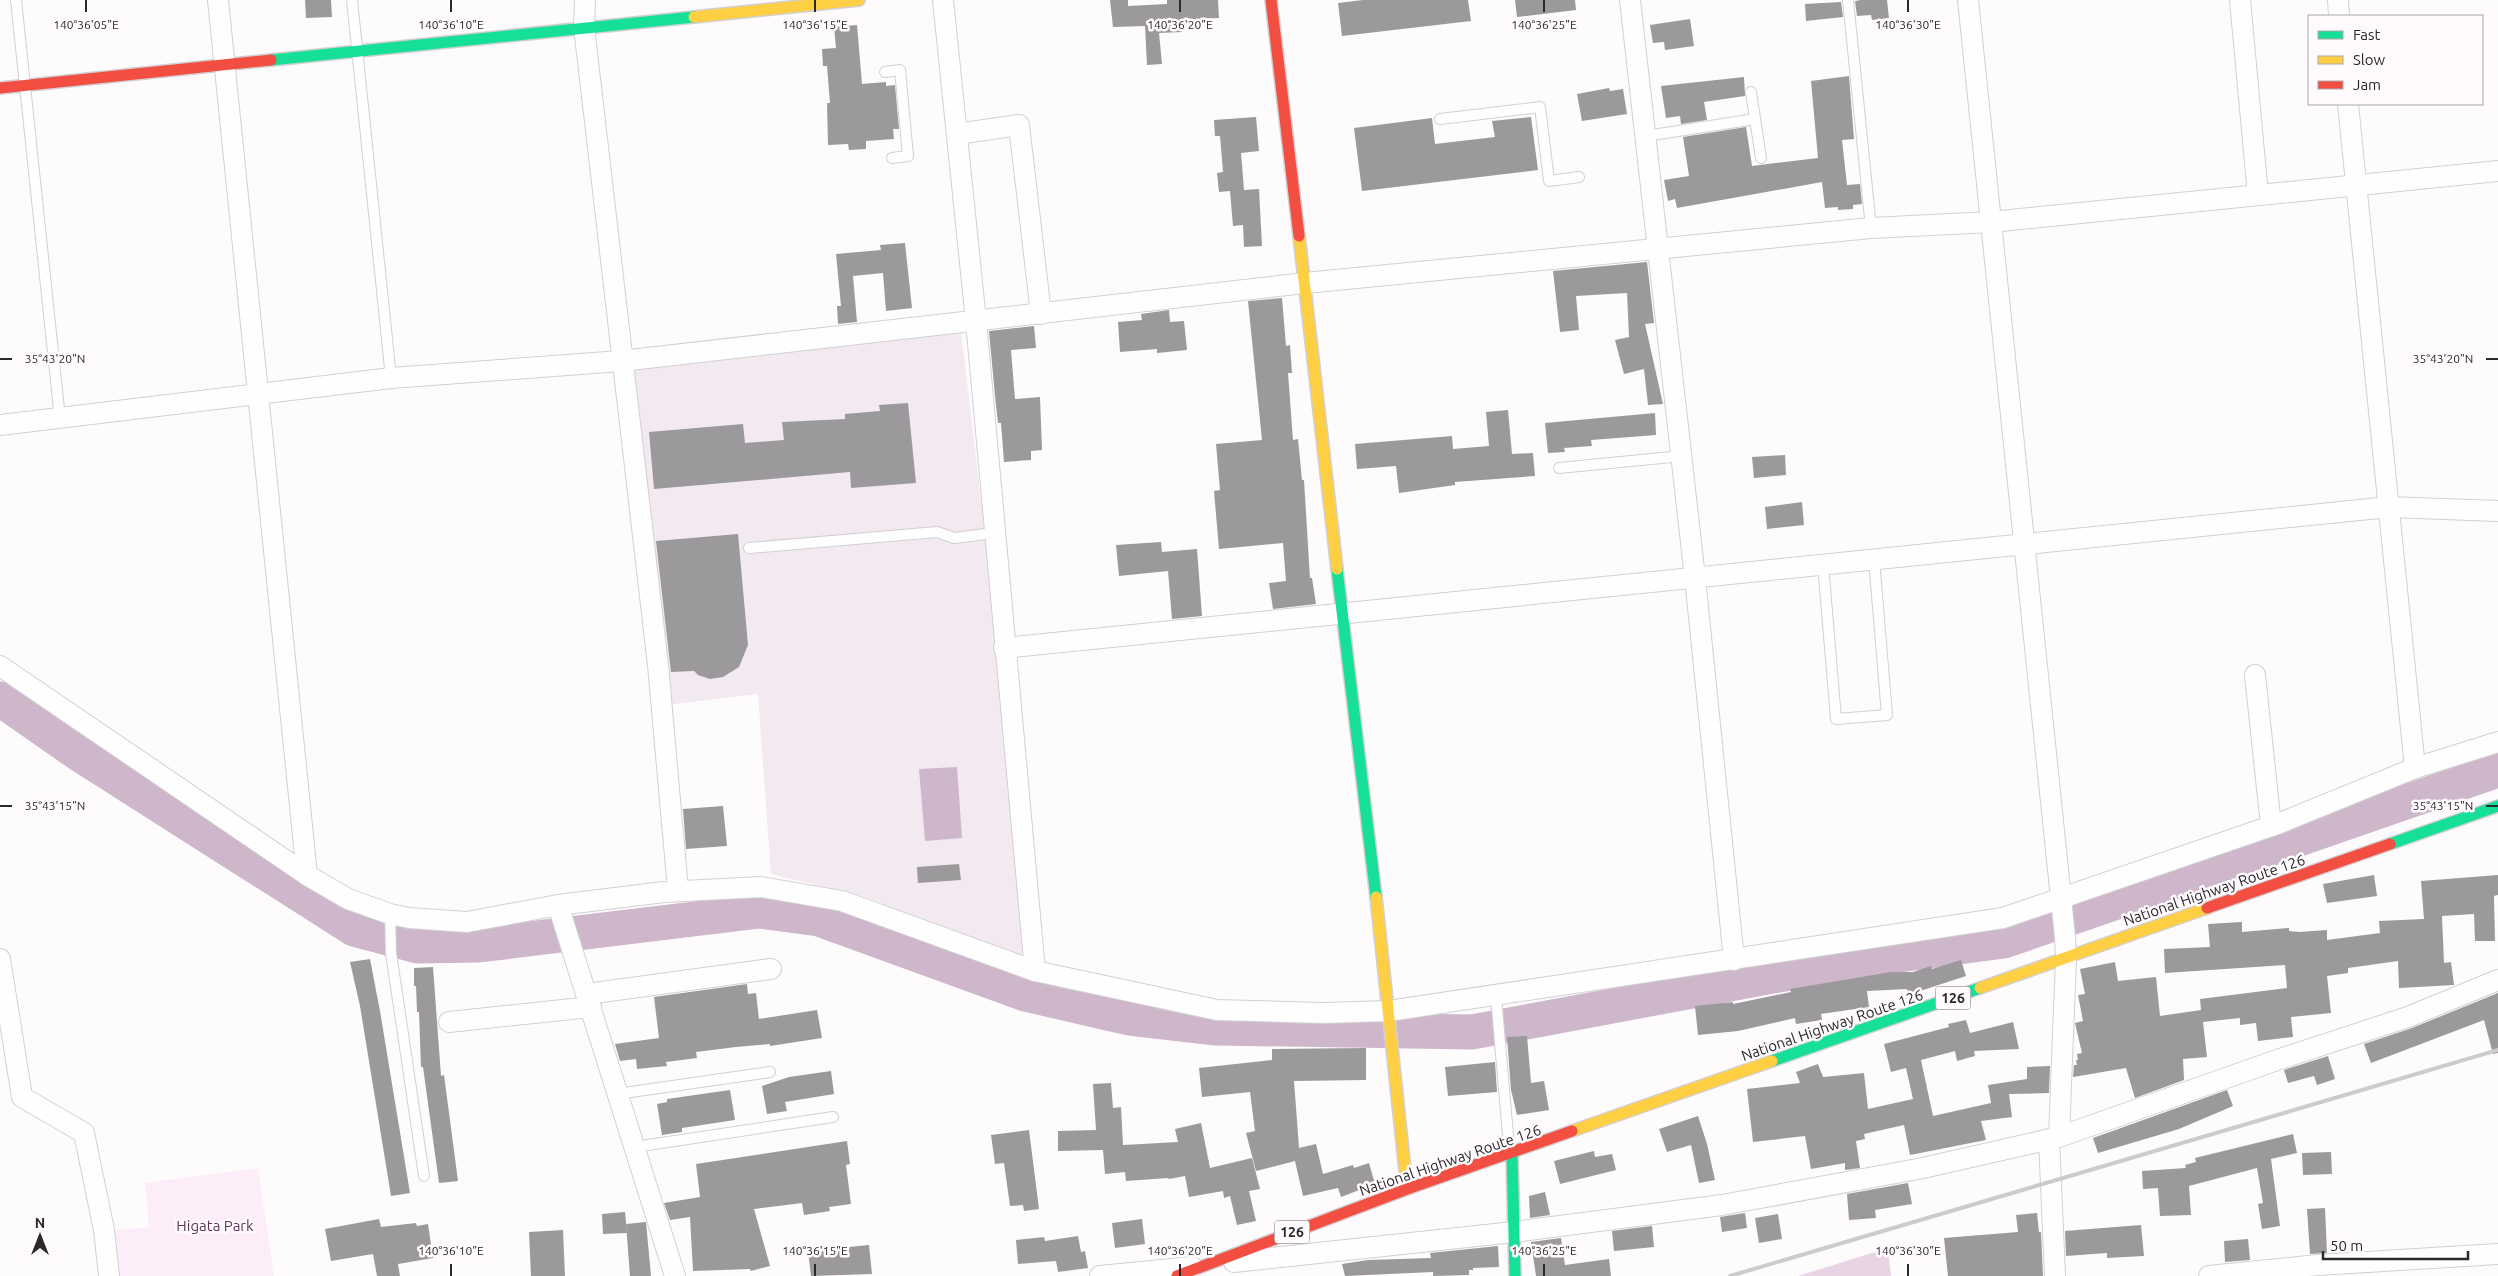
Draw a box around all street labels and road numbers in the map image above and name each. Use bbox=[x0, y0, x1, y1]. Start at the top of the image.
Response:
street label: National Highway Route 126 bbox=[2121, 851, 2307, 929]
street label: National Highway Route 126 bbox=[1739, 986, 1925, 1064]
road number: 126 bbox=[1936, 986, 1970, 1010]
street label: National Highway Route 126 bbox=[1357, 1121, 1543, 1199]
road number: 126 bbox=[1274, 1220, 1310, 1244]

